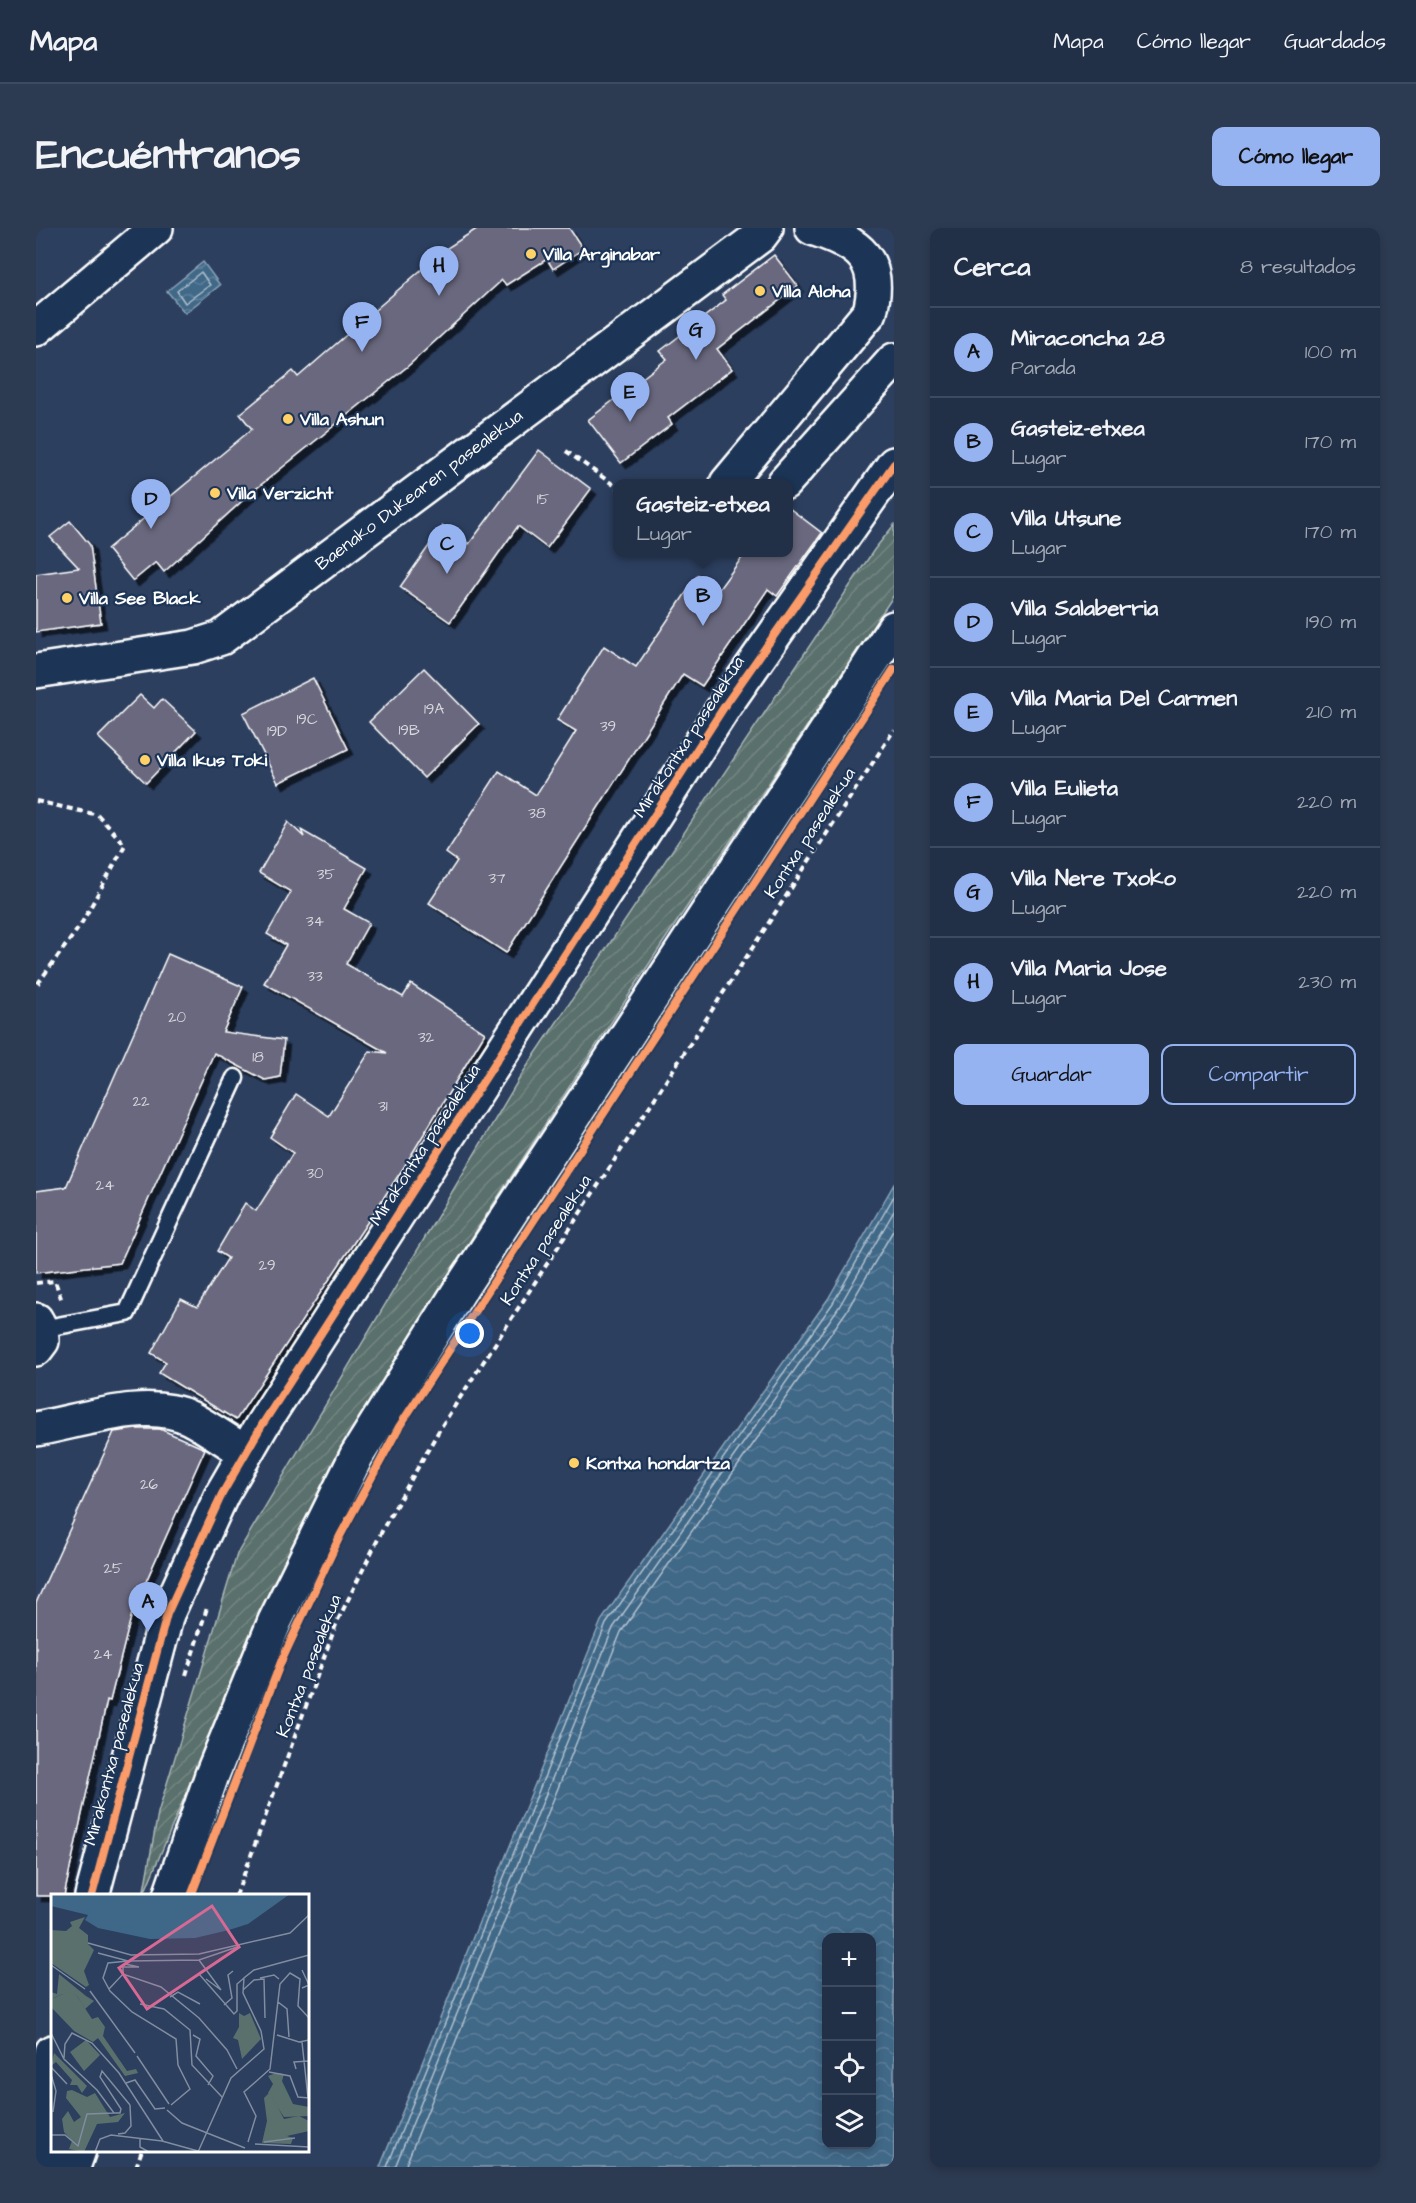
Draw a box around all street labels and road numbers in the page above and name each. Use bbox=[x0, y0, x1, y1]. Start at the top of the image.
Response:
street label: Baenako Dukearen pasealekua bbox=[310, 404, 528, 576]
street label: Mirakontxa pasealekua bbox=[627, 651, 751, 823]
street label: Kontxa pasealekua bbox=[758, 763, 862, 903]
street label: Mirakontxa pasealekua bbox=[363, 1059, 487, 1231]
street label: Kontxa pasealekua bbox=[494, 1170, 598, 1310]
street label: Kontxa pasealekua bbox=[270, 1591, 348, 1741]
street label: Mirakontxa pasealekua bbox=[78, 1660, 150, 1848]

